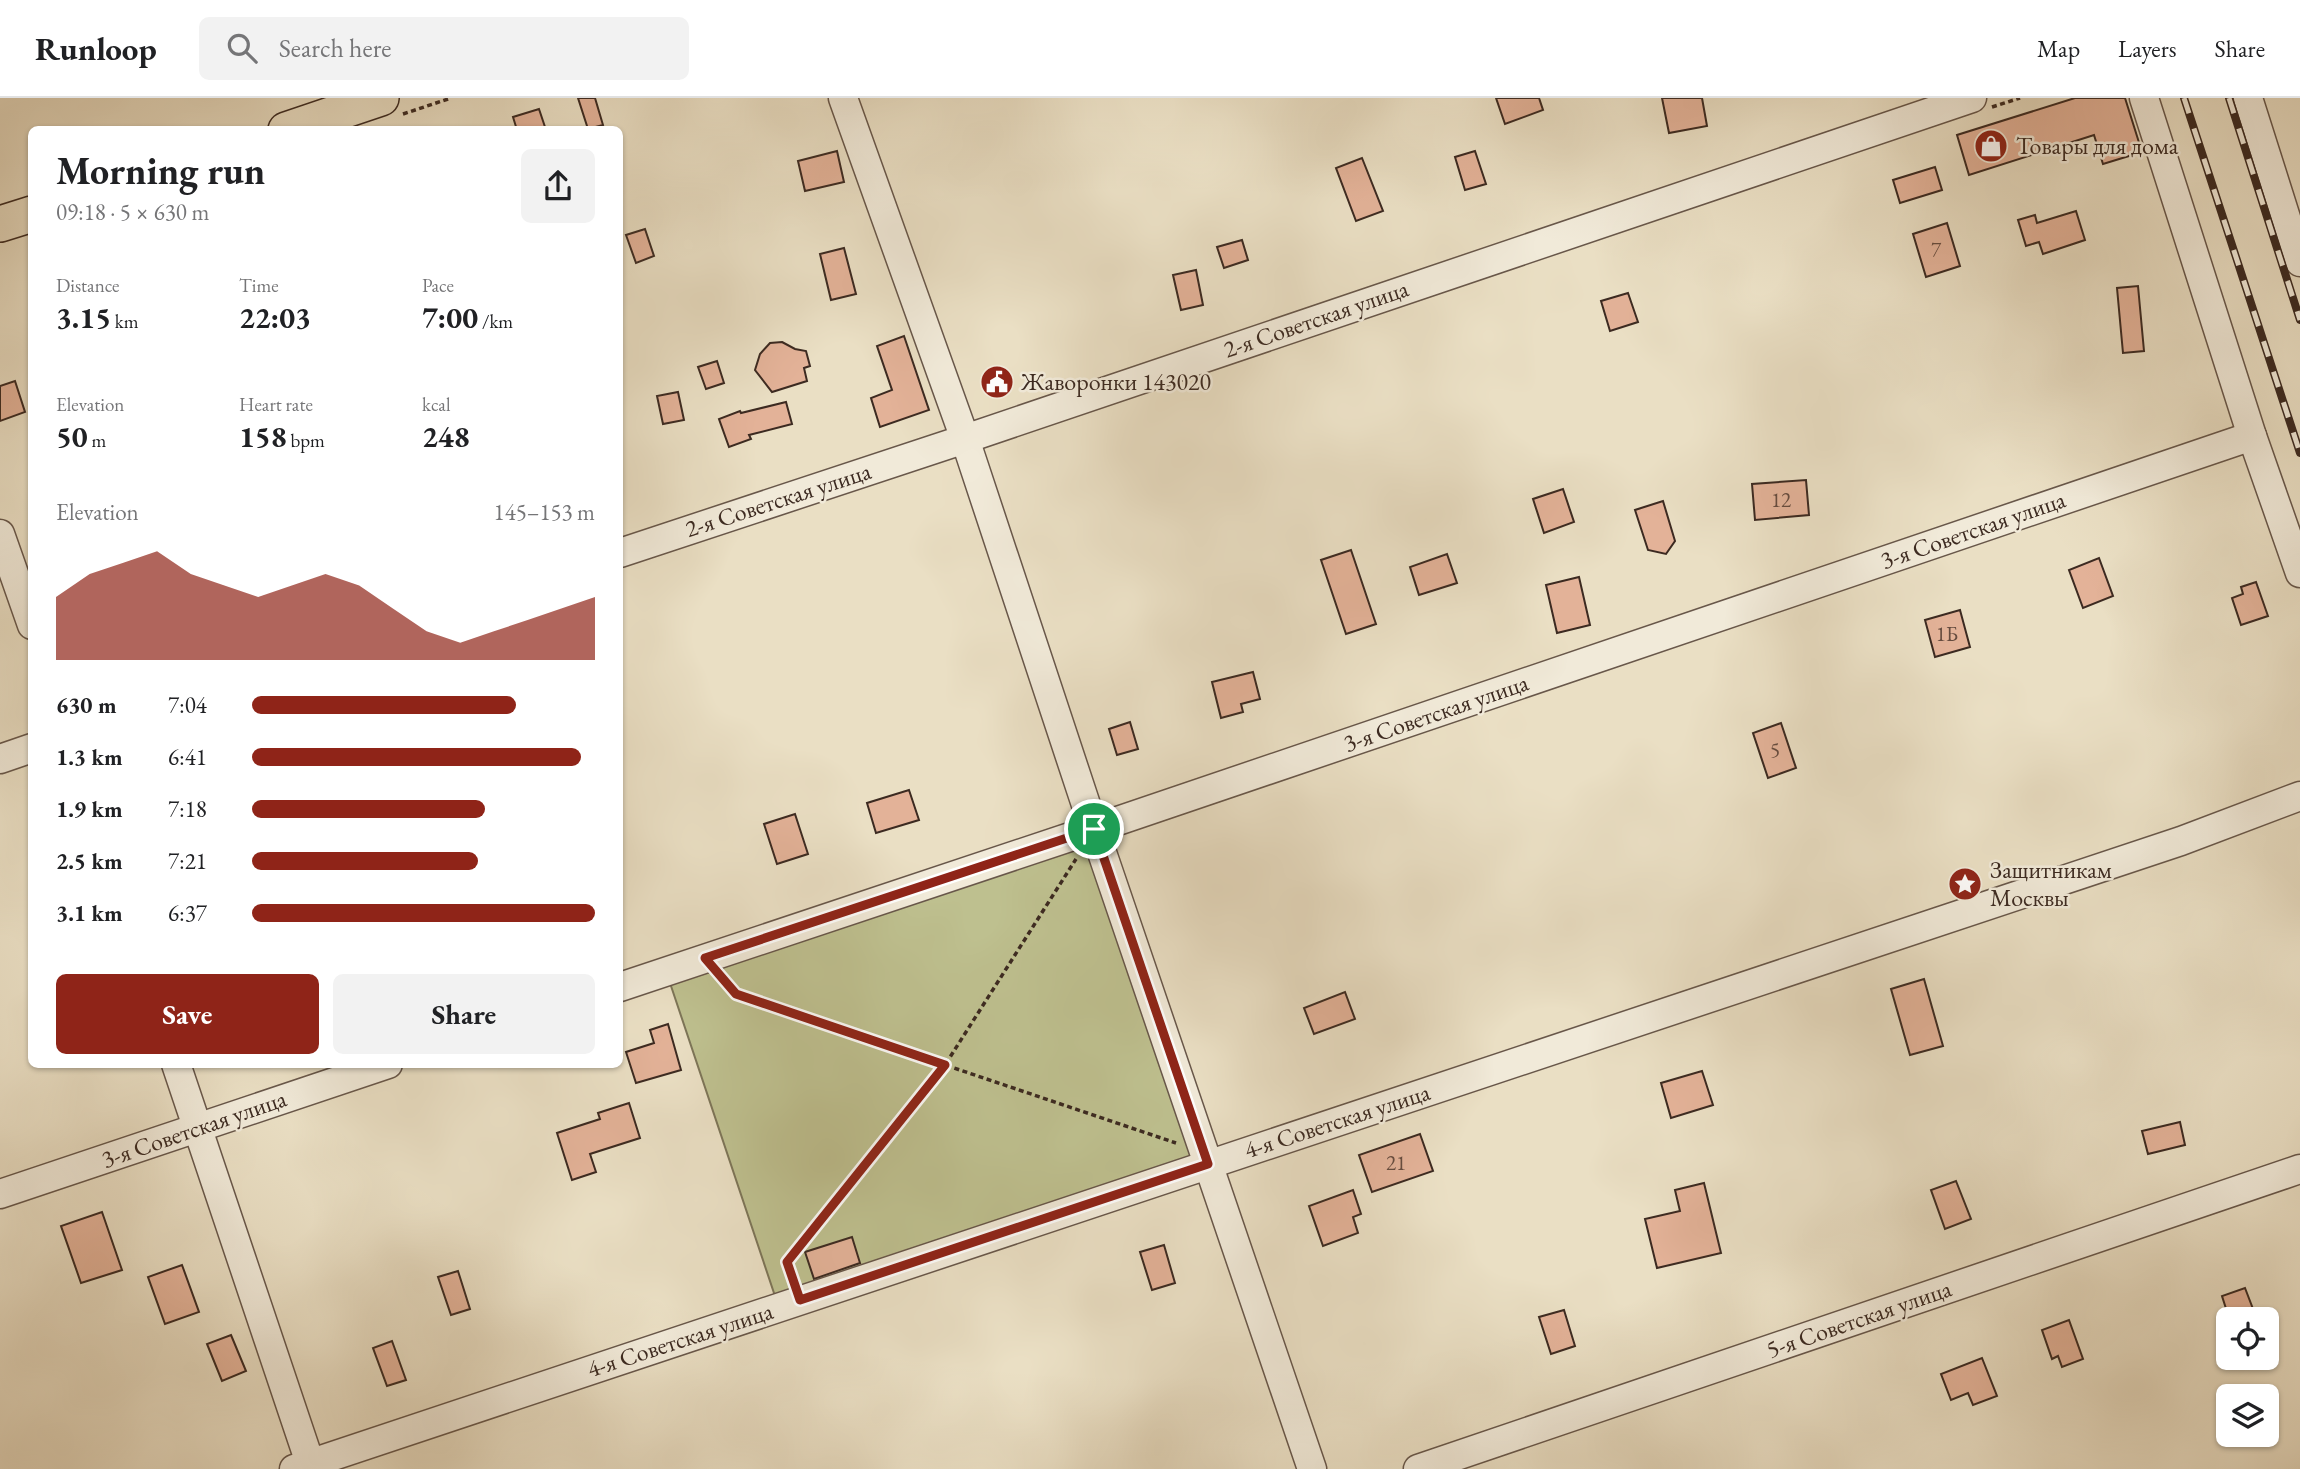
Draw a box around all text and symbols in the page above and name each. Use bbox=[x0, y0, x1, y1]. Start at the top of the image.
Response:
search box bbox=[199, 17, 689, 80]
text: Runloop bbox=[35, 27, 157, 70]
icon: search bbox=[223, 29, 261, 67]
text: Search here bbox=[279, 31, 391, 65]
text: Map bbox=[2037, 33, 2080, 64]
text: Layers bbox=[2118, 33, 2177, 64]
text: Share bbox=[2215, 33, 2265, 64]
shop icon: Товары для дома bbox=[1972, 127, 2010, 165]
place label: Товары для дома bbox=[2016, 130, 2179, 161]
text: Morning run bbox=[56, 146, 265, 195]
button: share bbox=[521, 149, 595, 223]
text: 09:18 · 5 × 630 m bbox=[56, 197, 209, 227]
house number: 7 bbox=[1931, 236, 1942, 263]
street label: 2-я Советская улица bbox=[1219, 272, 1413, 365]
text: Distance bbox=[56, 273, 119, 298]
text: Time bbox=[239, 273, 279, 298]
text: Pace bbox=[422, 273, 454, 298]
text: 3.15 bbox=[56, 298, 111, 337]
text: 22:03 bbox=[239, 298, 311, 337]
text: 7:00 bbox=[422, 298, 478, 337]
text: km bbox=[111, 309, 139, 334]
text: /km bbox=[478, 309, 513, 334]
public building icon: Жаворонки 143020 bbox=[978, 363, 1016, 401]
place label: Жаворонки 143020 bbox=[1020, 366, 1211, 397]
text: Elevation bbox=[56, 392, 124, 417]
text: Heart rate bbox=[239, 392, 313, 417]
text: kcal bbox=[422, 392, 451, 417]
text: 50 bbox=[56, 417, 88, 456]
text: 158 bbox=[239, 417, 287, 456]
text: 248 bbox=[422, 417, 470, 456]
text: m bbox=[88, 428, 106, 453]
text: bpm bbox=[287, 428, 325, 453]
street label: 2-я Советская улица bbox=[681, 455, 875, 544]
street label: 3-я Советская улица bbox=[1876, 483, 2070, 576]
house number: 12 bbox=[1771, 486, 1791, 513]
text: Elevation bbox=[56, 497, 139, 527]
text: 145–153 m bbox=[494, 497, 595, 527]
house number: 1Б bbox=[1936, 620, 1958, 647]
street label: 3-я Советская улица bbox=[1339, 666, 1533, 759]
text: 630 m bbox=[56, 690, 117, 720]
text: 7:04 bbox=[168, 690, 207, 720]
house number: 5 bbox=[1770, 736, 1780, 763]
text: 1.3 km bbox=[56, 742, 123, 772]
text: 6:41 bbox=[168, 742, 207, 772]
text: 1.9 km bbox=[56, 794, 123, 824]
text: 7:18 bbox=[168, 794, 207, 824]
pin bbox=[1064, 799, 1124, 859]
icon: arrive bbox=[1075, 810, 1113, 848]
text: 2.5 km bbox=[56, 846, 123, 876]
text: 7:21 bbox=[168, 846, 207, 876]
place label: Защитникам Москвы bbox=[1990, 854, 2112, 913]
place icon: Защитникам Москвы bbox=[1946, 865, 1984, 903]
text: 3.1 km bbox=[56, 898, 123, 928]
text: 6:37 bbox=[168, 898, 207, 928]
button: Save bbox=[56, 974, 319, 1054]
button: Share bbox=[333, 974, 595, 1054]
street label: 4-я Советская улица bbox=[1240, 1076, 1434, 1165]
street label: 3-я Советская улица bbox=[97, 1082, 291, 1175]
house number: 21 bbox=[1386, 1149, 1406, 1176]
street label: 5-я Советская улица bbox=[1762, 1272, 1956, 1365]
street label: 4-я Советская улица bbox=[583, 1295, 777, 1384]
map controls bbox=[2216, 1307, 2279, 1447]
button: locate bbox=[2216, 1307, 2279, 1370]
button: layers bbox=[2216, 1384, 2279, 1447]

